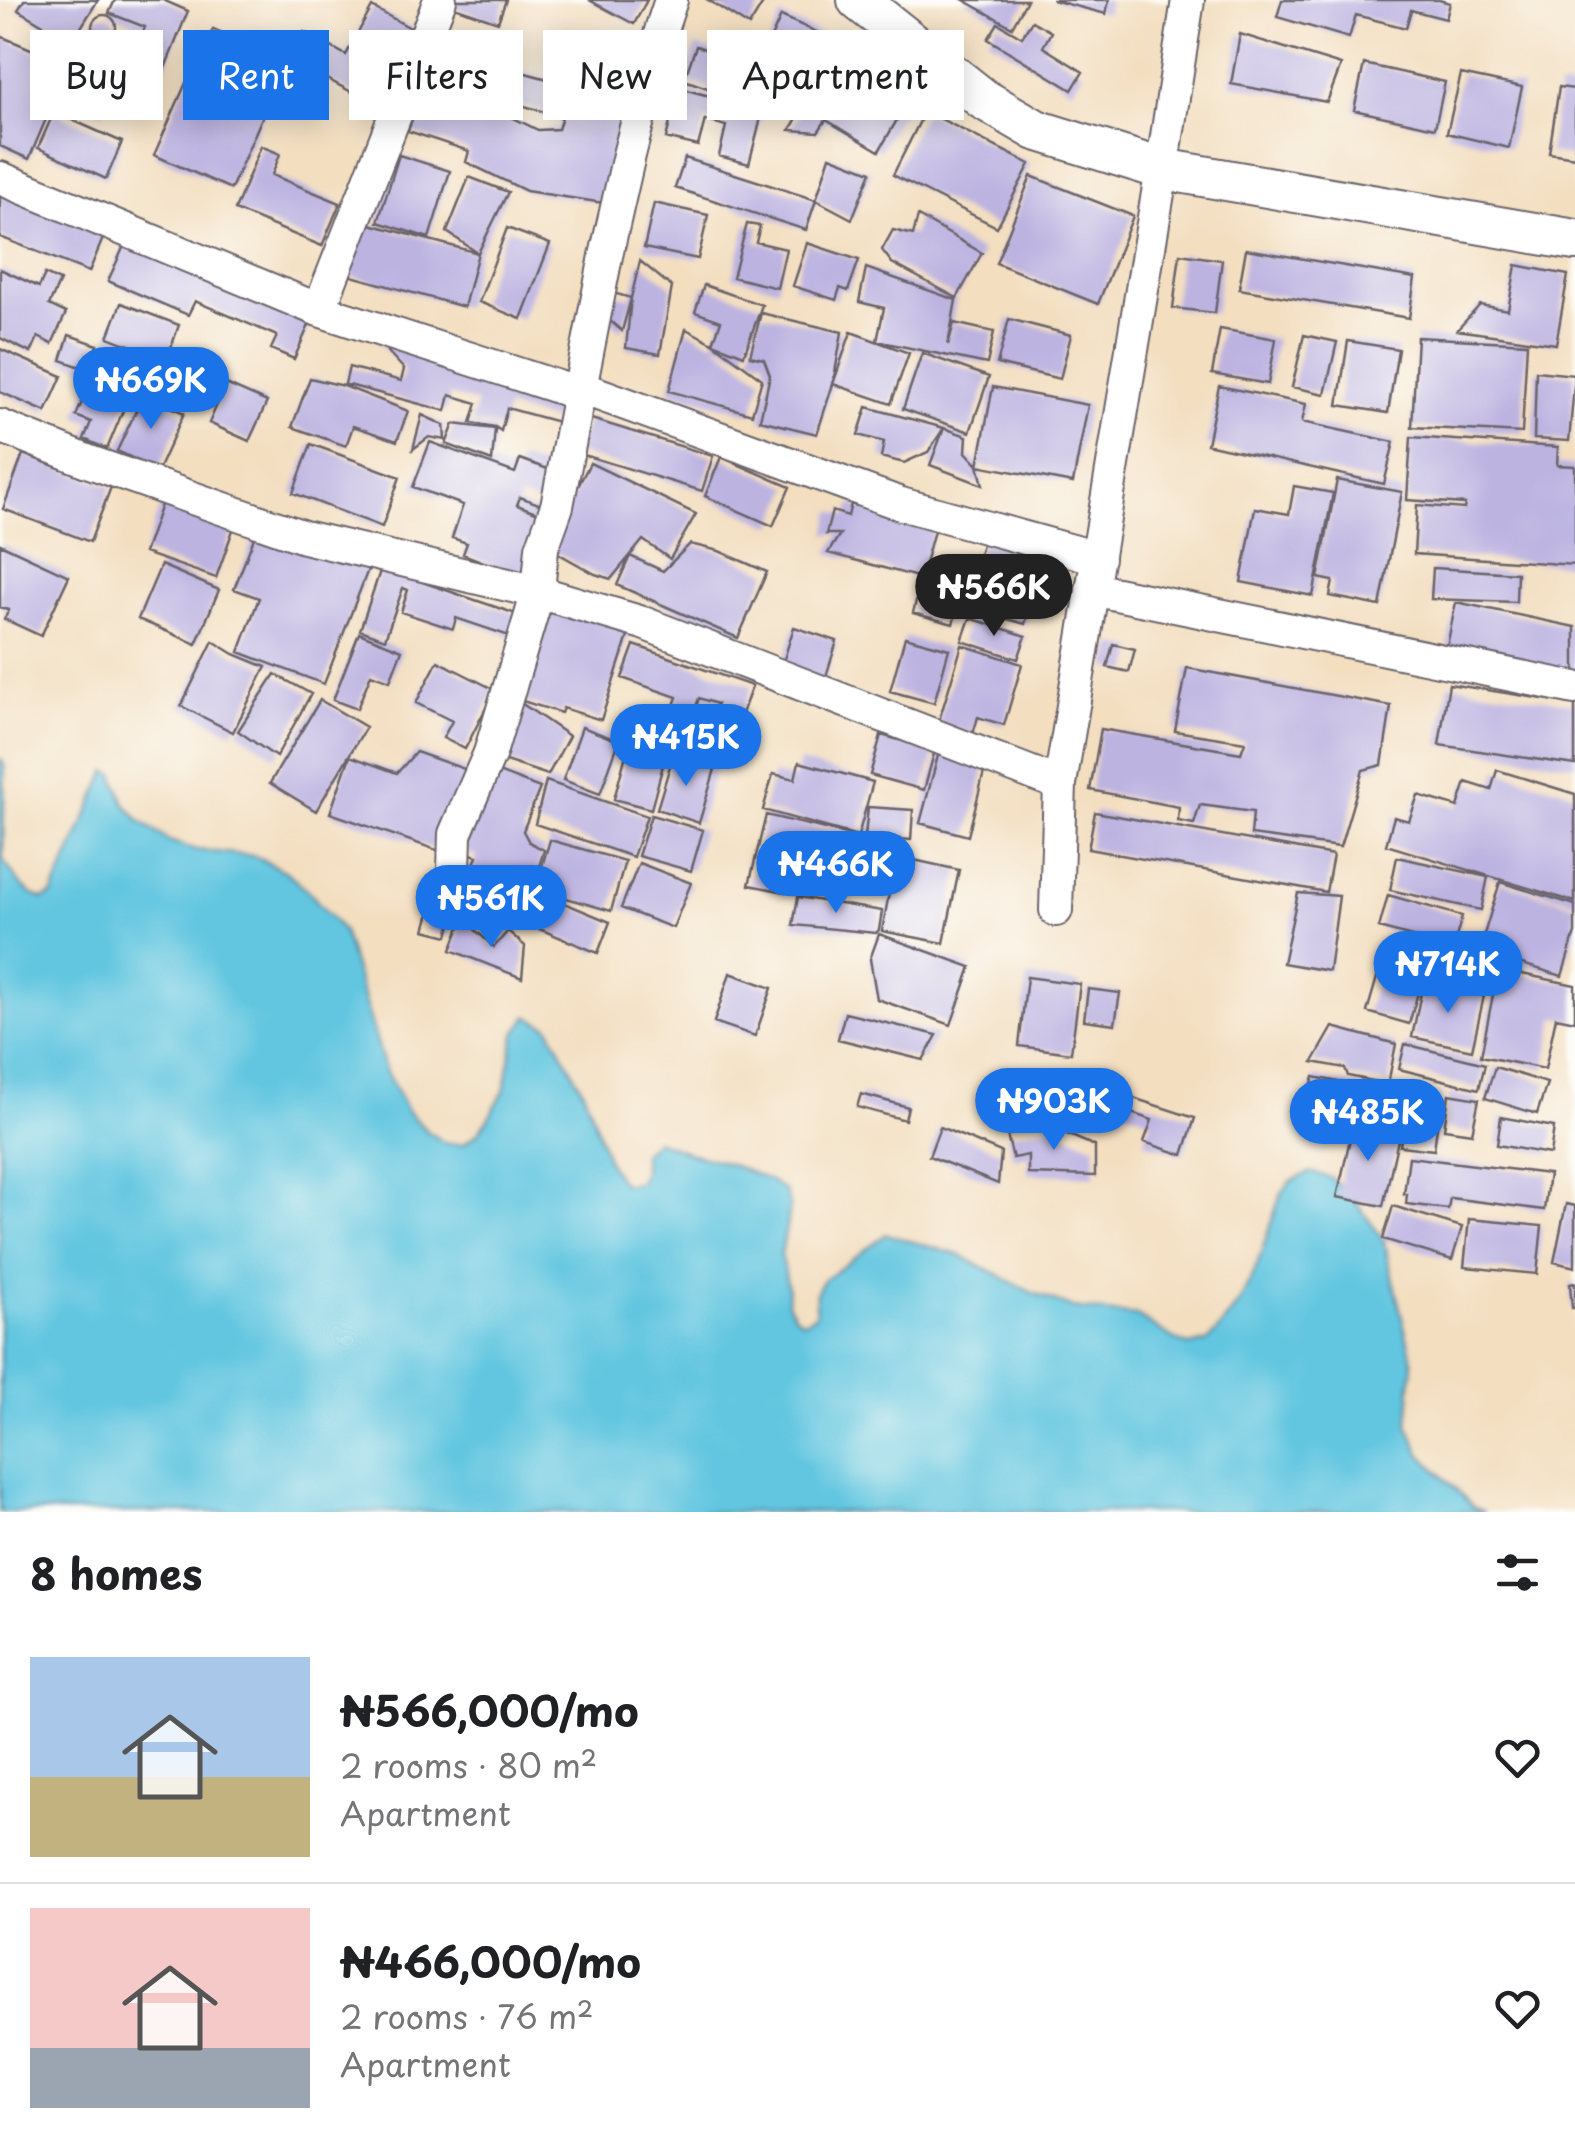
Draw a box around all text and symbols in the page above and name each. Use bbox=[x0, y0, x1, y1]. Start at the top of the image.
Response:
chip: Buy bbox=[30, 30, 163, 120]
chip: Rent bbox=[183, 30, 329, 120]
chip: Filters bbox=[349, 30, 523, 120]
chip: New bbox=[543, 30, 687, 120]
chip: Apartment bbox=[707, 30, 964, 120]
pin: ₦669K bbox=[81, 347, 221, 432]
text: ₦669K bbox=[95, 355, 207, 403]
pin: ₦566K bbox=[924, 554, 1064, 639]
text: ₦566K bbox=[937, 562, 1051, 610]
pin: ₦415K bbox=[616, 704, 756, 789]
text: ₦415K bbox=[632, 712, 740, 760]
pin: ₦466K bbox=[766, 831, 906, 916]
text: ₦466K bbox=[778, 839, 894, 887]
pin: ₦561K bbox=[421, 865, 561, 950]
text: ₦561K bbox=[438, 873, 544, 921]
pin: ₦714K bbox=[1378, 931, 1518, 1016]
text: ₦714K bbox=[1396, 939, 1500, 987]
pin: ₦903K bbox=[984, 1068, 1124, 1153]
text: ₦903K bbox=[997, 1076, 1111, 1124]
pin: ₦485K bbox=[1298, 1079, 1438, 1164]
text: ₦485K bbox=[1312, 1087, 1424, 1135]
text: 8 homes bbox=[30, 1541, 203, 1604]
icon: filters bbox=[1490, 1545, 1545, 1600]
text: ₦566,000/mo bbox=[340, 1678, 639, 1741]
icon: home bbox=[110, 1697, 230, 1817]
icon: heart bbox=[1490, 1730, 1545, 1785]
text: 2 rooms · 80 m² bbox=[340, 1741, 597, 1789]
text: Apartment bbox=[340, 1789, 511, 1837]
text: ₦466,000/mo bbox=[340, 1929, 641, 1992]
icon: home bbox=[110, 1948, 230, 2068]
icon: heart bbox=[1490, 1981, 1545, 2036]
text: 2 rooms · 76 m² bbox=[340, 1992, 594, 2040]
text: Apartment bbox=[340, 2040, 511, 2088]

